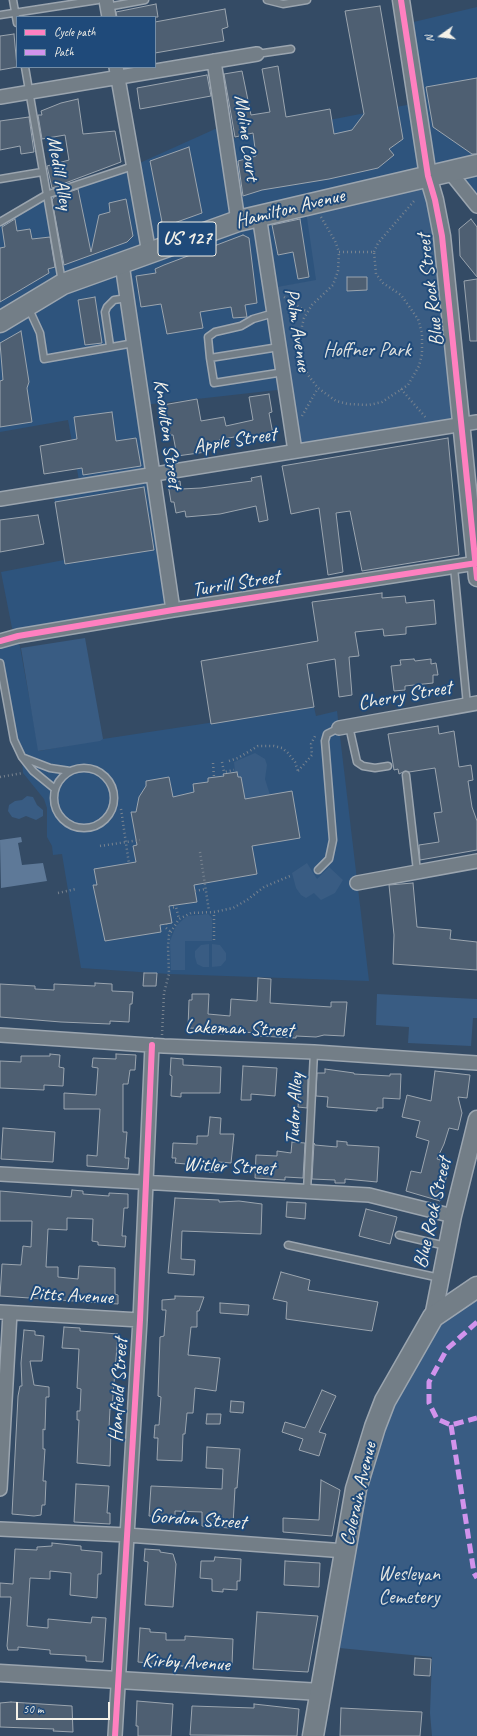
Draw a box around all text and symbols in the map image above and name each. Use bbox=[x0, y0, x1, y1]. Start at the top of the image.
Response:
legend bbox=[16, 16, 156, 68]
north arrow bbox=[421, 16, 461, 56]
text: Cycle path bbox=[54, 24, 96, 40]
text: N bbox=[422, 34, 437, 44]
text: Path bbox=[54, 44, 74, 60]
street label: Moline Court bbox=[228, 93, 264, 183]
street label: Medill Alley bbox=[41, 134, 77, 212]
street label: Hamilton Avenue bbox=[233, 184, 347, 234]
road number: US 127 bbox=[158, 222, 216, 256]
street label: Blue Rock Street bbox=[412, 232, 450, 348]
street label: Palm Avenue bbox=[279, 287, 315, 373]
park label: Hoffner Park bbox=[323, 339, 411, 363]
street label: Knowlton Street bbox=[147, 378, 187, 490]
street label: Apple Street bbox=[192, 423, 278, 459]
street label: Turrill Street bbox=[191, 565, 281, 603]
street label: Cherry Street bbox=[356, 676, 454, 716]
street label: Lakeman Street bbox=[184, 1015, 294, 1043]
street label: Tudor Alley bbox=[281, 1073, 309, 1145]
street label: Witler Street bbox=[183, 1153, 275, 1181]
street label: Blue Rock Street bbox=[409, 1155, 457, 1271]
street label: Pitts Avenue bbox=[28, 1282, 114, 1310]
street label: Hanfield Street bbox=[104, 1337, 134, 1443]
street label: Colerain Avenue bbox=[335, 1440, 383, 1548]
street label: Gordon Street bbox=[149, 1505, 247, 1535]
park label: Wesleyan Cemetery bbox=[378, 1563, 440, 1610]
street label: Kirby Avenue bbox=[142, 1649, 230, 1677]
scale bar bbox=[18, 1694, 112, 1720]
text: 50 m bbox=[23, 1701, 43, 1717]

